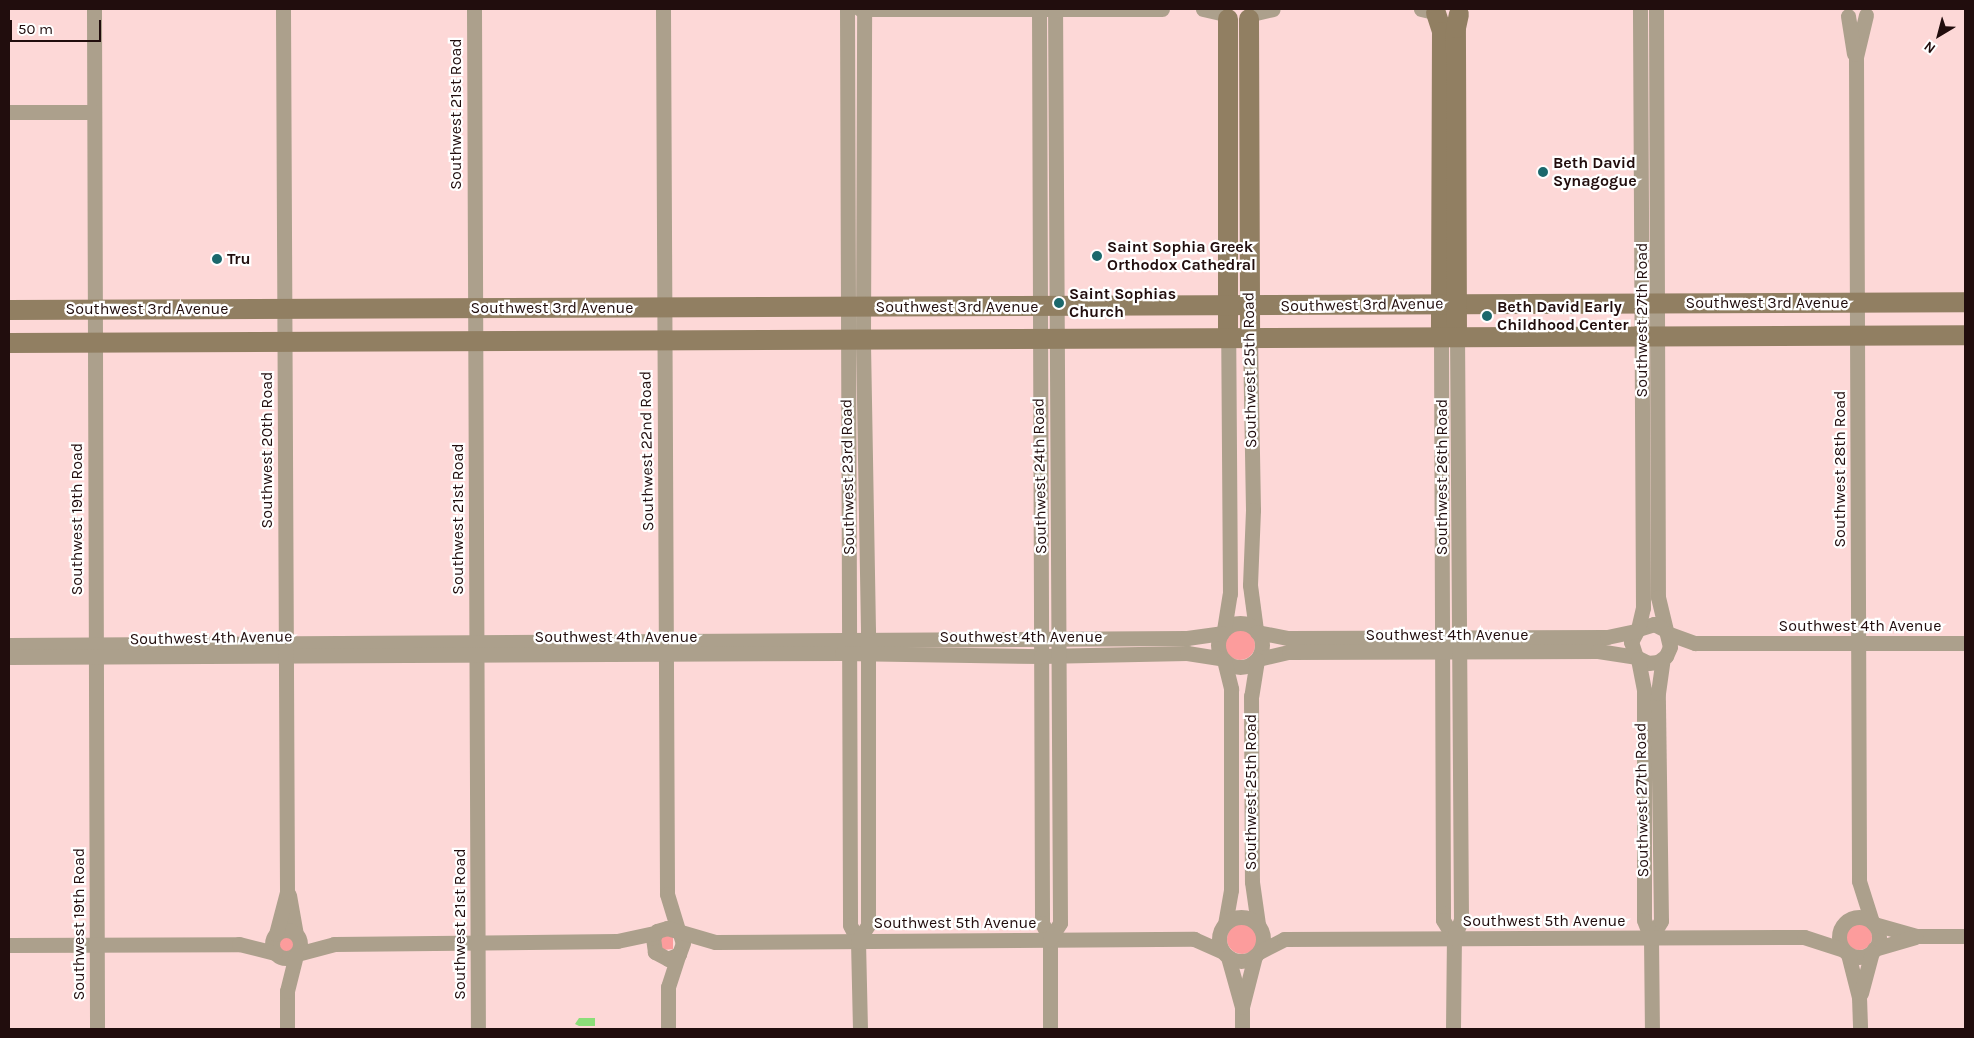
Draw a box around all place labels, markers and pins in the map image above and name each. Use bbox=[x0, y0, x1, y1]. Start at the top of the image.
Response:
place label: Beth David Synagogue bbox=[1553, 153, 1637, 191]
marker: Beth David Synagogue bbox=[1537, 166, 1549, 178]
place label: Saint Sophia Greek Orthodox Cathedral bbox=[1107, 237, 1256, 275]
place label: Tru bbox=[227, 249, 250, 269]
marker: Saint Sophia Greek Orthodox Cathedral bbox=[1091, 250, 1103, 262]
marker: Tru bbox=[211, 253, 223, 265]
place label: Saint Sophias Church bbox=[1069, 284, 1176, 322]
marker: Saint Sophias Church bbox=[1053, 297, 1065, 309]
place label: Beth David Early Childhood Center bbox=[1497, 297, 1629, 335]
marker: Beth David Early Childhood Center bbox=[1481, 310, 1493, 322]

